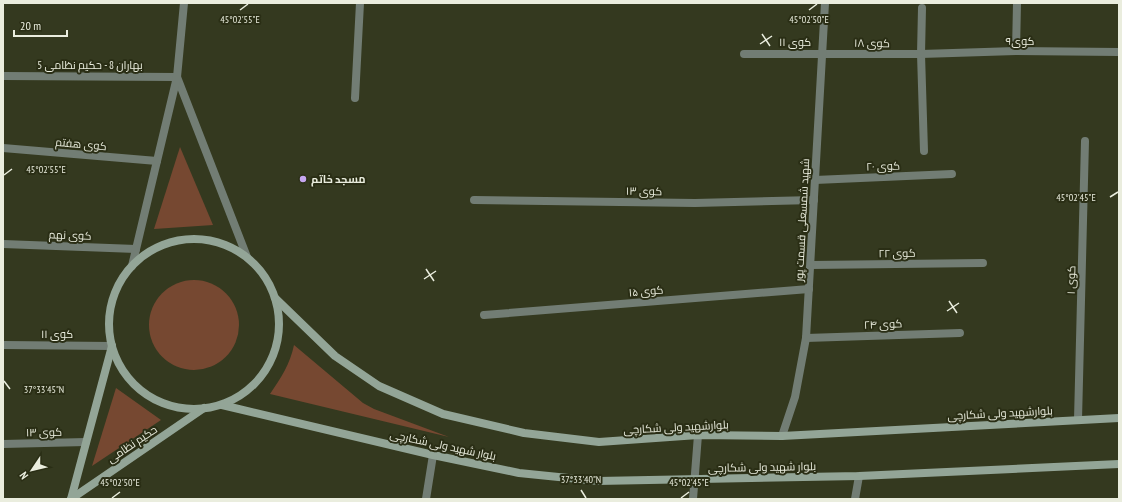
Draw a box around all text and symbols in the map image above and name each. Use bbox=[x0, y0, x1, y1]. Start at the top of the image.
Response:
scale bar bbox=[14, 12, 67, 38]
text: 45°02'55"E bbox=[220, 13, 260, 26]
text: 45°02'50"E bbox=[789, 13, 829, 26]
text: 20 m bbox=[20, 18, 41, 33]
street label: کوی۹ bbox=[1006, 34, 1035, 48]
street label: کوی ۱۱ bbox=[779, 35, 811, 49]
street label: کوی ۱۸ bbox=[854, 36, 890, 50]
street label: بهاران 8 - حکیم نظامی 5 bbox=[37, 58, 143, 73]
street label: کوی هفتم bbox=[55, 135, 107, 154]
street label: شهید شمسعلی قسمت پور bbox=[792, 158, 812, 283]
street label: کوی ۲۰ bbox=[866, 158, 900, 174]
text: 45°02'55"E bbox=[26, 163, 66, 176]
place label: مسجد خاتم bbox=[311, 172, 366, 187]
marker: مسجد خاتم bbox=[298, 174, 308, 184]
street label: کوی ۱۳ bbox=[626, 184, 662, 198]
text: 45°02'45"E bbox=[1056, 191, 1096, 204]
street label: کوی نهم bbox=[48, 227, 92, 244]
street label: کوی ۲۲ bbox=[878, 246, 916, 260]
street label: کوی ۱ bbox=[1064, 265, 1078, 295]
street label: کوی ۱۵ bbox=[628, 282, 664, 299]
street label: کوی ۲۴ bbox=[864, 316, 903, 332]
street label: کوی ۱۱ bbox=[41, 327, 73, 341]
text: 37°33'45"N bbox=[24, 383, 64, 396]
street label: بلوارشهید ولی شکارچی bbox=[947, 403, 1053, 423]
street label: بلوارشهید ولی شکارچی bbox=[623, 417, 729, 437]
street label: حکیم نظامی bbox=[104, 422, 160, 467]
street label: کوی ۱۳ bbox=[26, 425, 62, 439]
street label: بلوار شهید ولی شکارچی bbox=[389, 427, 497, 463]
north arrow bbox=[12, 450, 52, 490]
street label: بلوار شهید ولی شکارچی bbox=[708, 459, 816, 475]
text: N bbox=[16, 469, 31, 482]
text: 37°33'40"N bbox=[561, 473, 601, 486]
text: 45°02'50"E bbox=[100, 476, 140, 489]
text: 45°02'45"E bbox=[669, 476, 709, 489]

